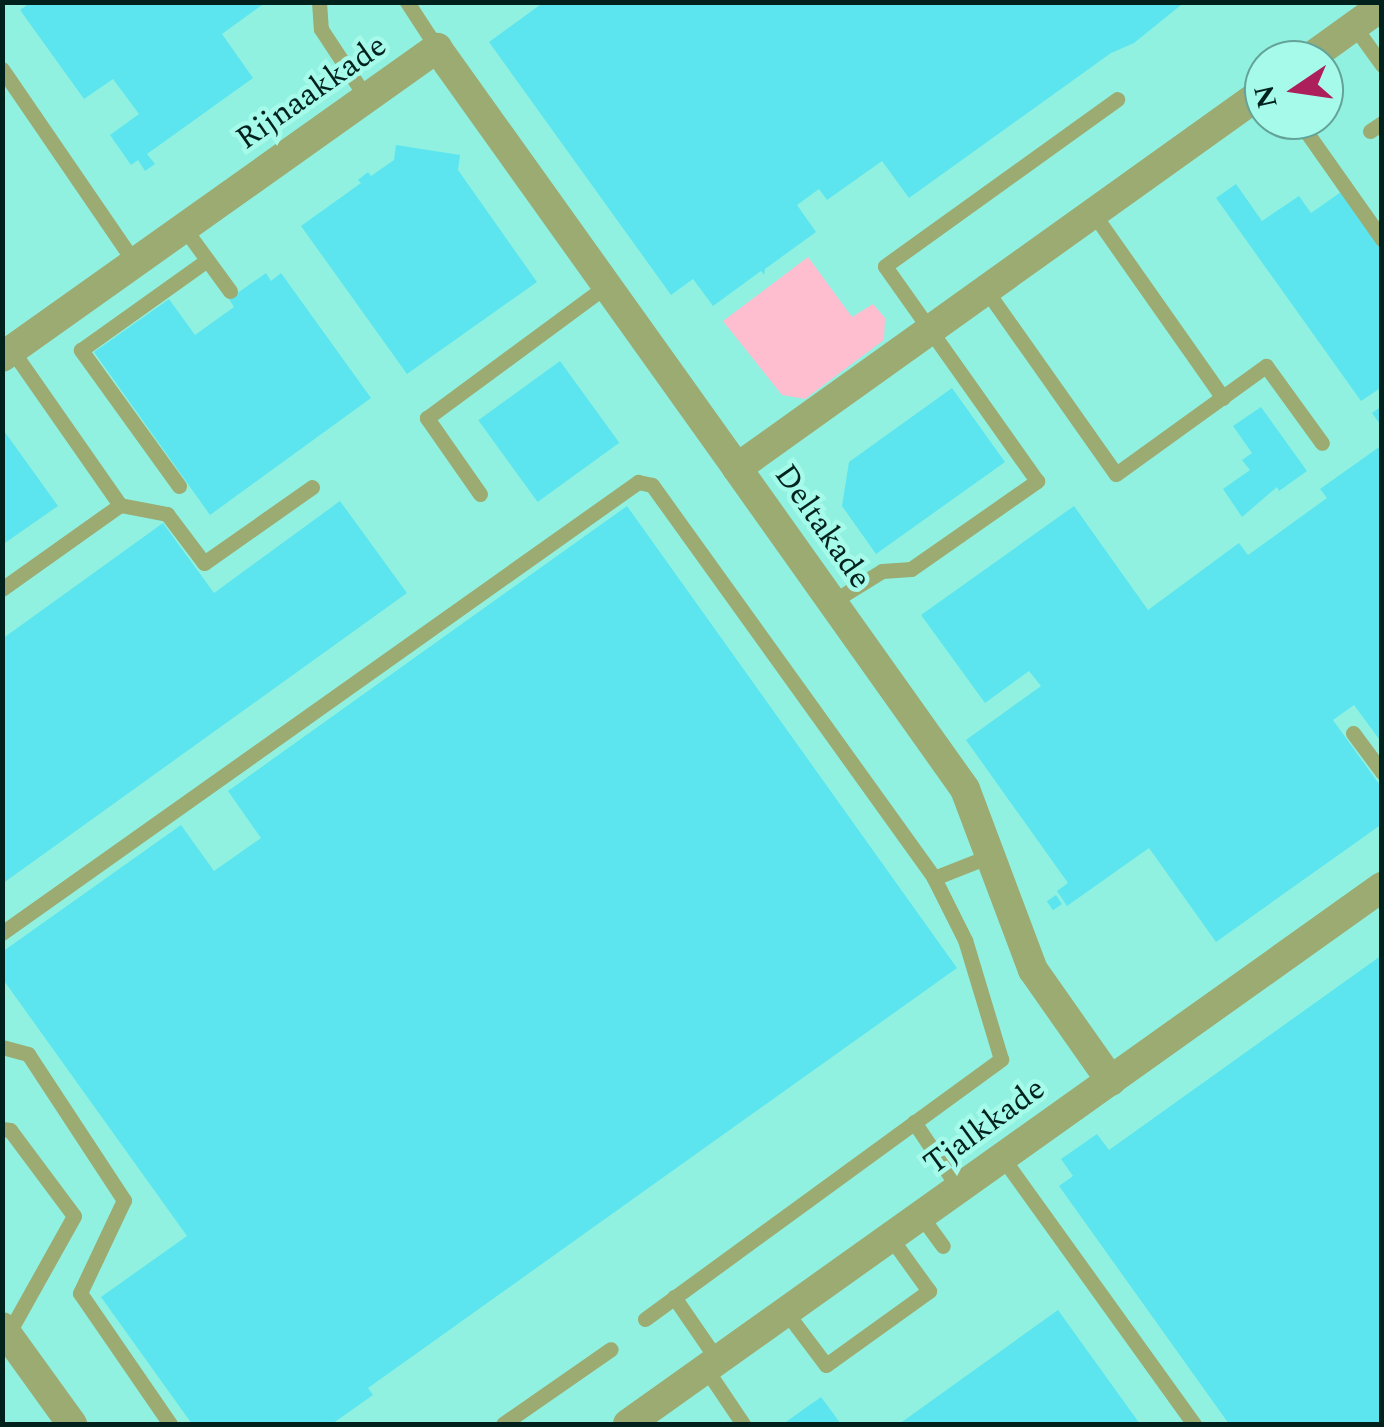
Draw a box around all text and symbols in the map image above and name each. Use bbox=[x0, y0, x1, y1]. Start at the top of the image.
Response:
street label: Rijnaakkade bbox=[229, 27, 395, 159]
north arrow bbox=[1244, 40, 1344, 140]
text: N bbox=[1243, 80, 1290, 112]
street label: Deltakade bbox=[765, 457, 879, 597]
street label: Tjalkkade bbox=[917, 1070, 1053, 1184]

